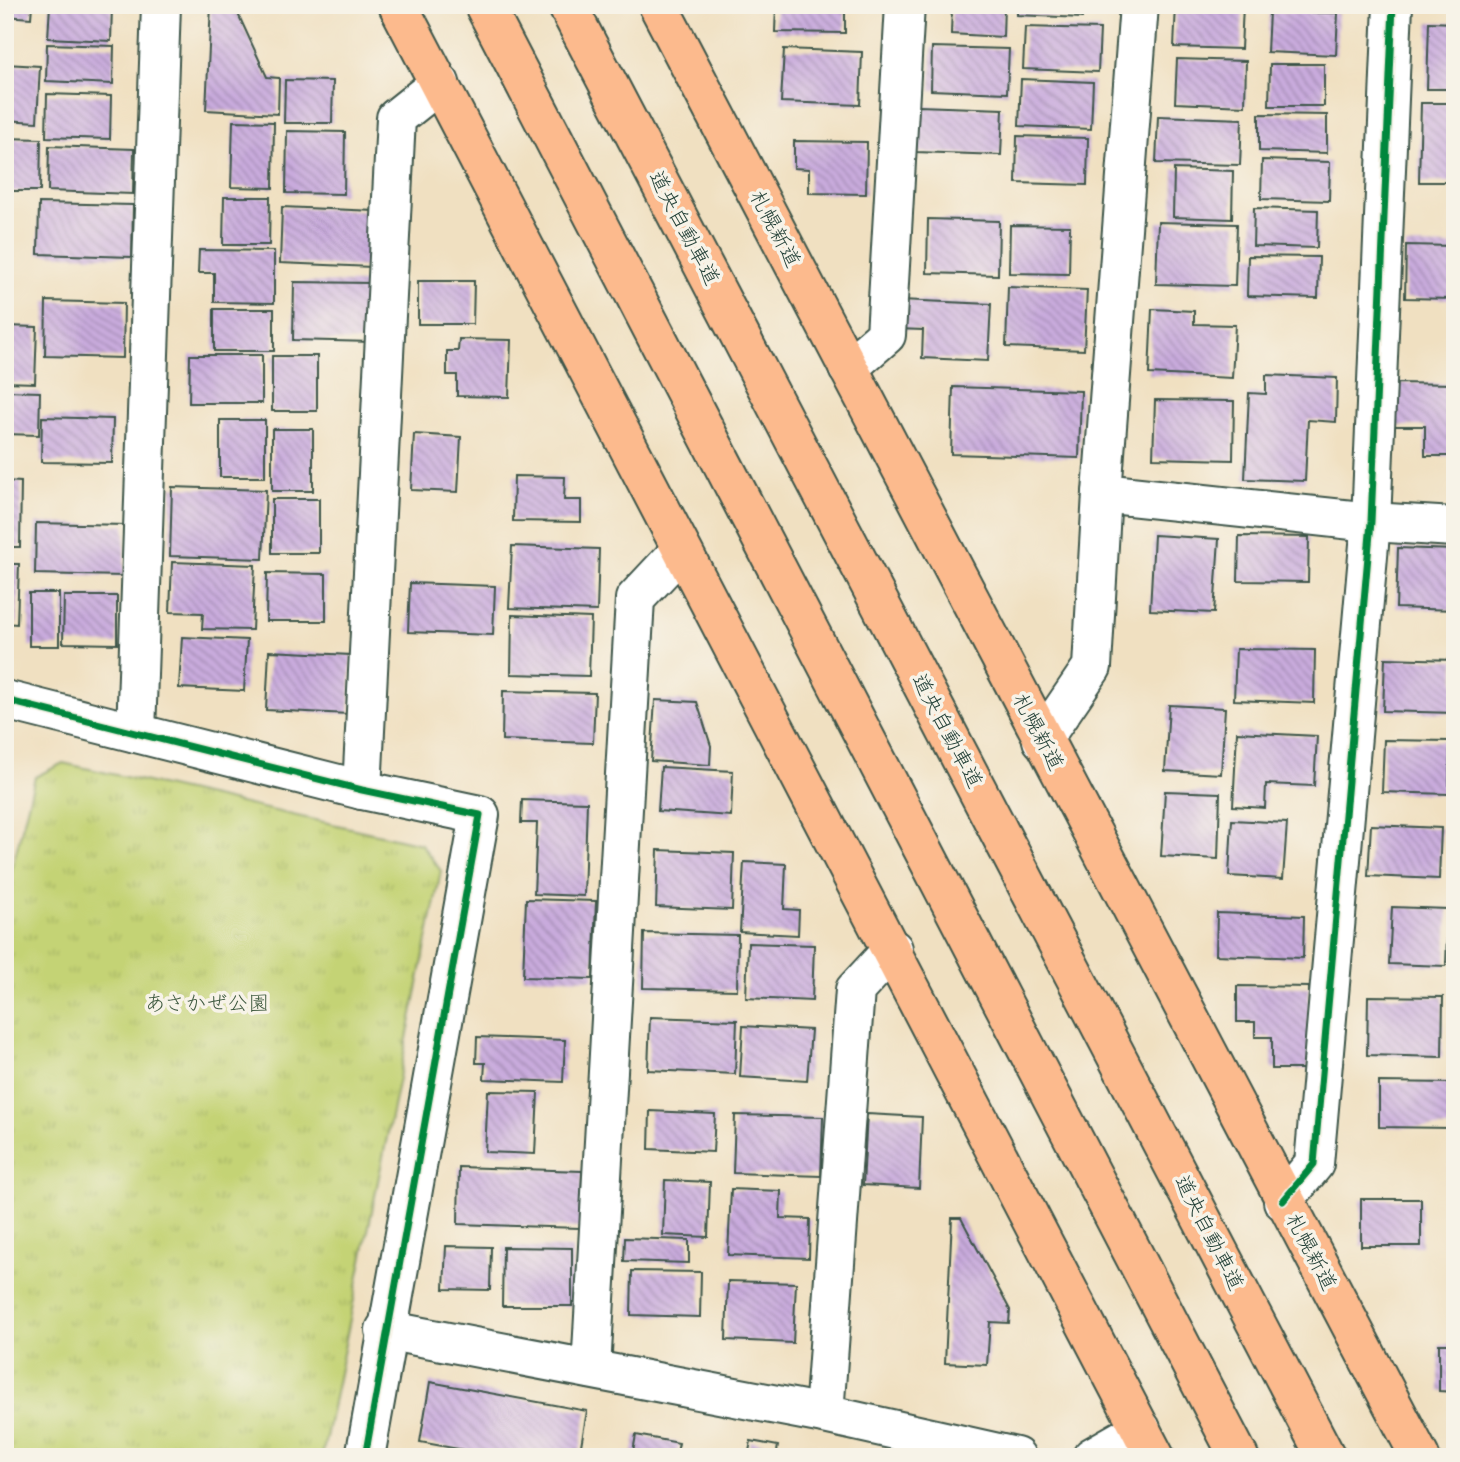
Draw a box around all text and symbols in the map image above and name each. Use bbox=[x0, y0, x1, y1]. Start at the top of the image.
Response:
street label: 道央自動車道 bbox=[643, 166, 725, 290]
street label: 札幌新道 bbox=[743, 186, 807, 272]
street label: 道央自動車道 bbox=[906, 669, 988, 793]
street label: 札幌新道 bbox=[1006, 689, 1070, 775]
park label: あさかぜ公園 bbox=[145, 990, 269, 1017]
street label: 道央自動車道 bbox=[1168, 1171, 1250, 1295]
street label: 札幌新道 bbox=[1279, 1209, 1343, 1295]

